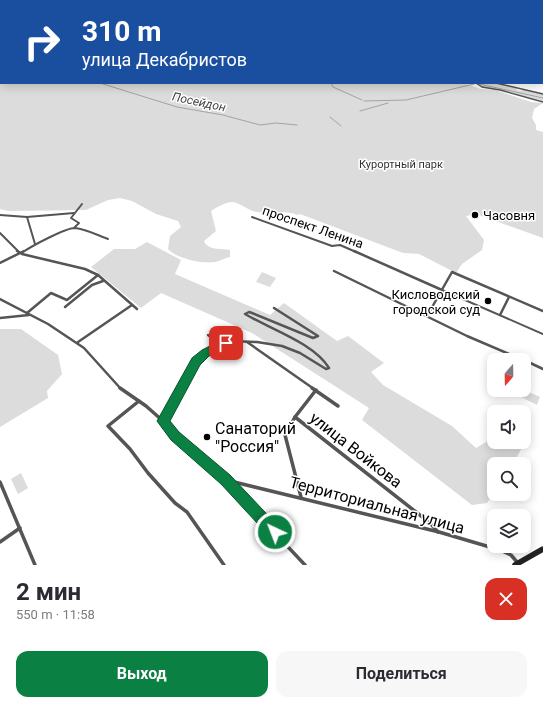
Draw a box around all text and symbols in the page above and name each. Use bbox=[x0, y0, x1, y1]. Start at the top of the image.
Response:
text: 310 m bbox=[82, 15, 161, 48]
icon: right bbox=[16, 16, 68, 68]
text: улица Декабристов bbox=[82, 49, 247, 70]
water label: Посейдон bbox=[171, 90, 227, 115]
park label: Курортный парк bbox=[359, 158, 443, 171]
street label: проспект Ленина bbox=[261, 203, 365, 251]
place label: Часовня bbox=[483, 208, 535, 223]
marker: Часовня bbox=[470, 210, 480, 220]
place label: Кисловодский городской суд bbox=[391, 287, 480, 317]
marker: Кисловодский городской суд bbox=[483, 296, 493, 306]
pin bbox=[209, 326, 243, 360]
icon: arrive bbox=[215, 332, 237, 354]
north arrow bbox=[487, 353, 531, 397]
map controls bbox=[487, 353, 531, 553]
button: sound bbox=[487, 405, 531, 449]
street label: улица Войкова bbox=[306, 408, 406, 492]
place label: Санаторий "Россия" bbox=[215, 419, 296, 456]
marker: Санаторий "Россия" bbox=[202, 432, 212, 442]
button: search bbox=[487, 457, 531, 501]
street label: Территориальная улица bbox=[287, 472, 467, 538]
button: layers bbox=[487, 509, 531, 553]
position arrow bbox=[254, 511, 296, 553]
text: 2 мин bbox=[16, 578, 81, 606]
button: close bbox=[485, 578, 527, 620]
text: 550 m · 11:58 bbox=[16, 607, 95, 622]
button: Выход bbox=[16, 651, 268, 697]
button: Поделиться bbox=[276, 651, 527, 697]

